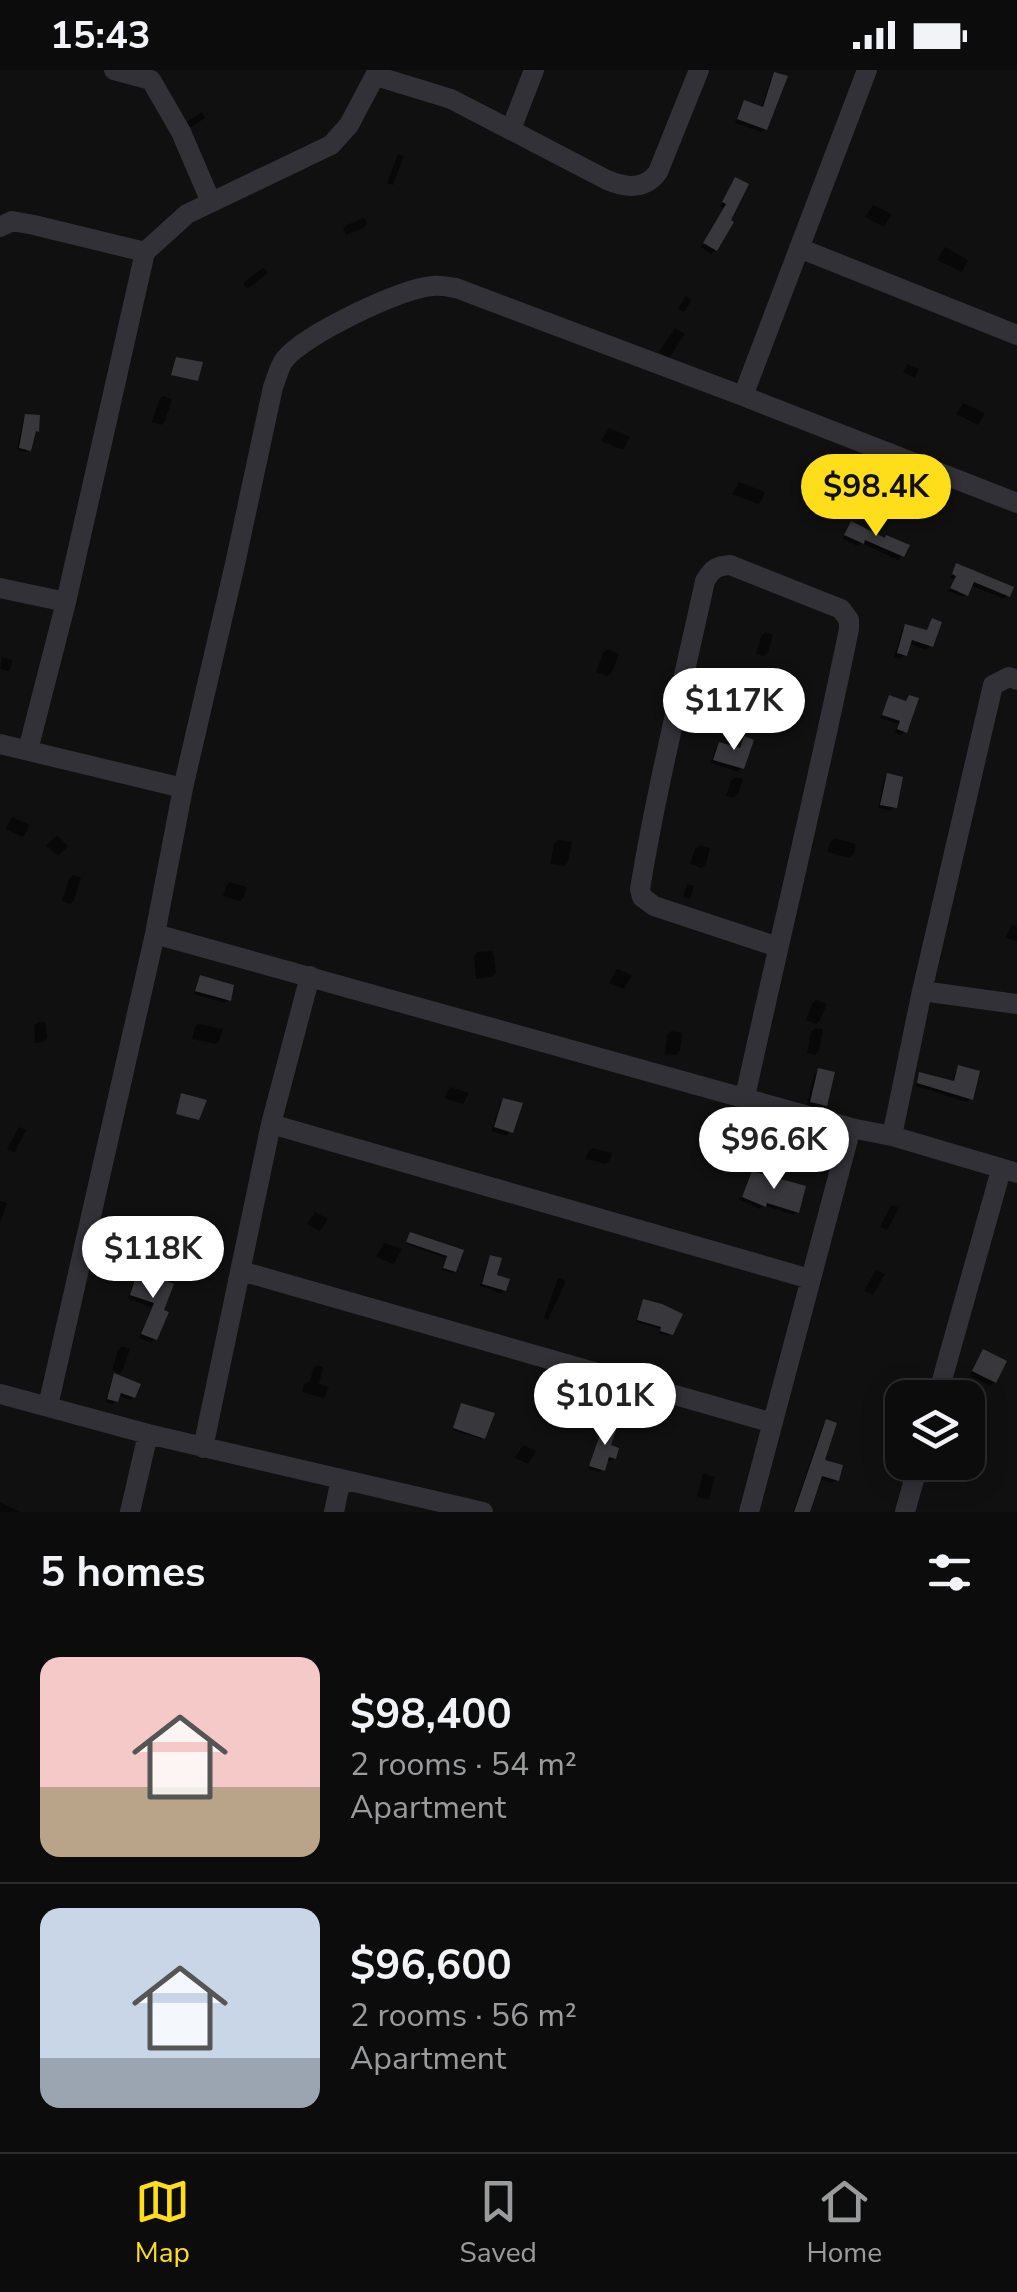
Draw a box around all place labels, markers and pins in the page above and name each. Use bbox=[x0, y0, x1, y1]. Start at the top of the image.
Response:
pin: $98.4K bbox=[795, 454, 957, 539]
pin: $117K bbox=[664, 668, 804, 753]
pin: $96.6K bbox=[693, 1107, 855, 1192]
pin: $118K bbox=[83, 1216, 223, 1301]
pin: $101K bbox=[535, 1363, 675, 1448]

